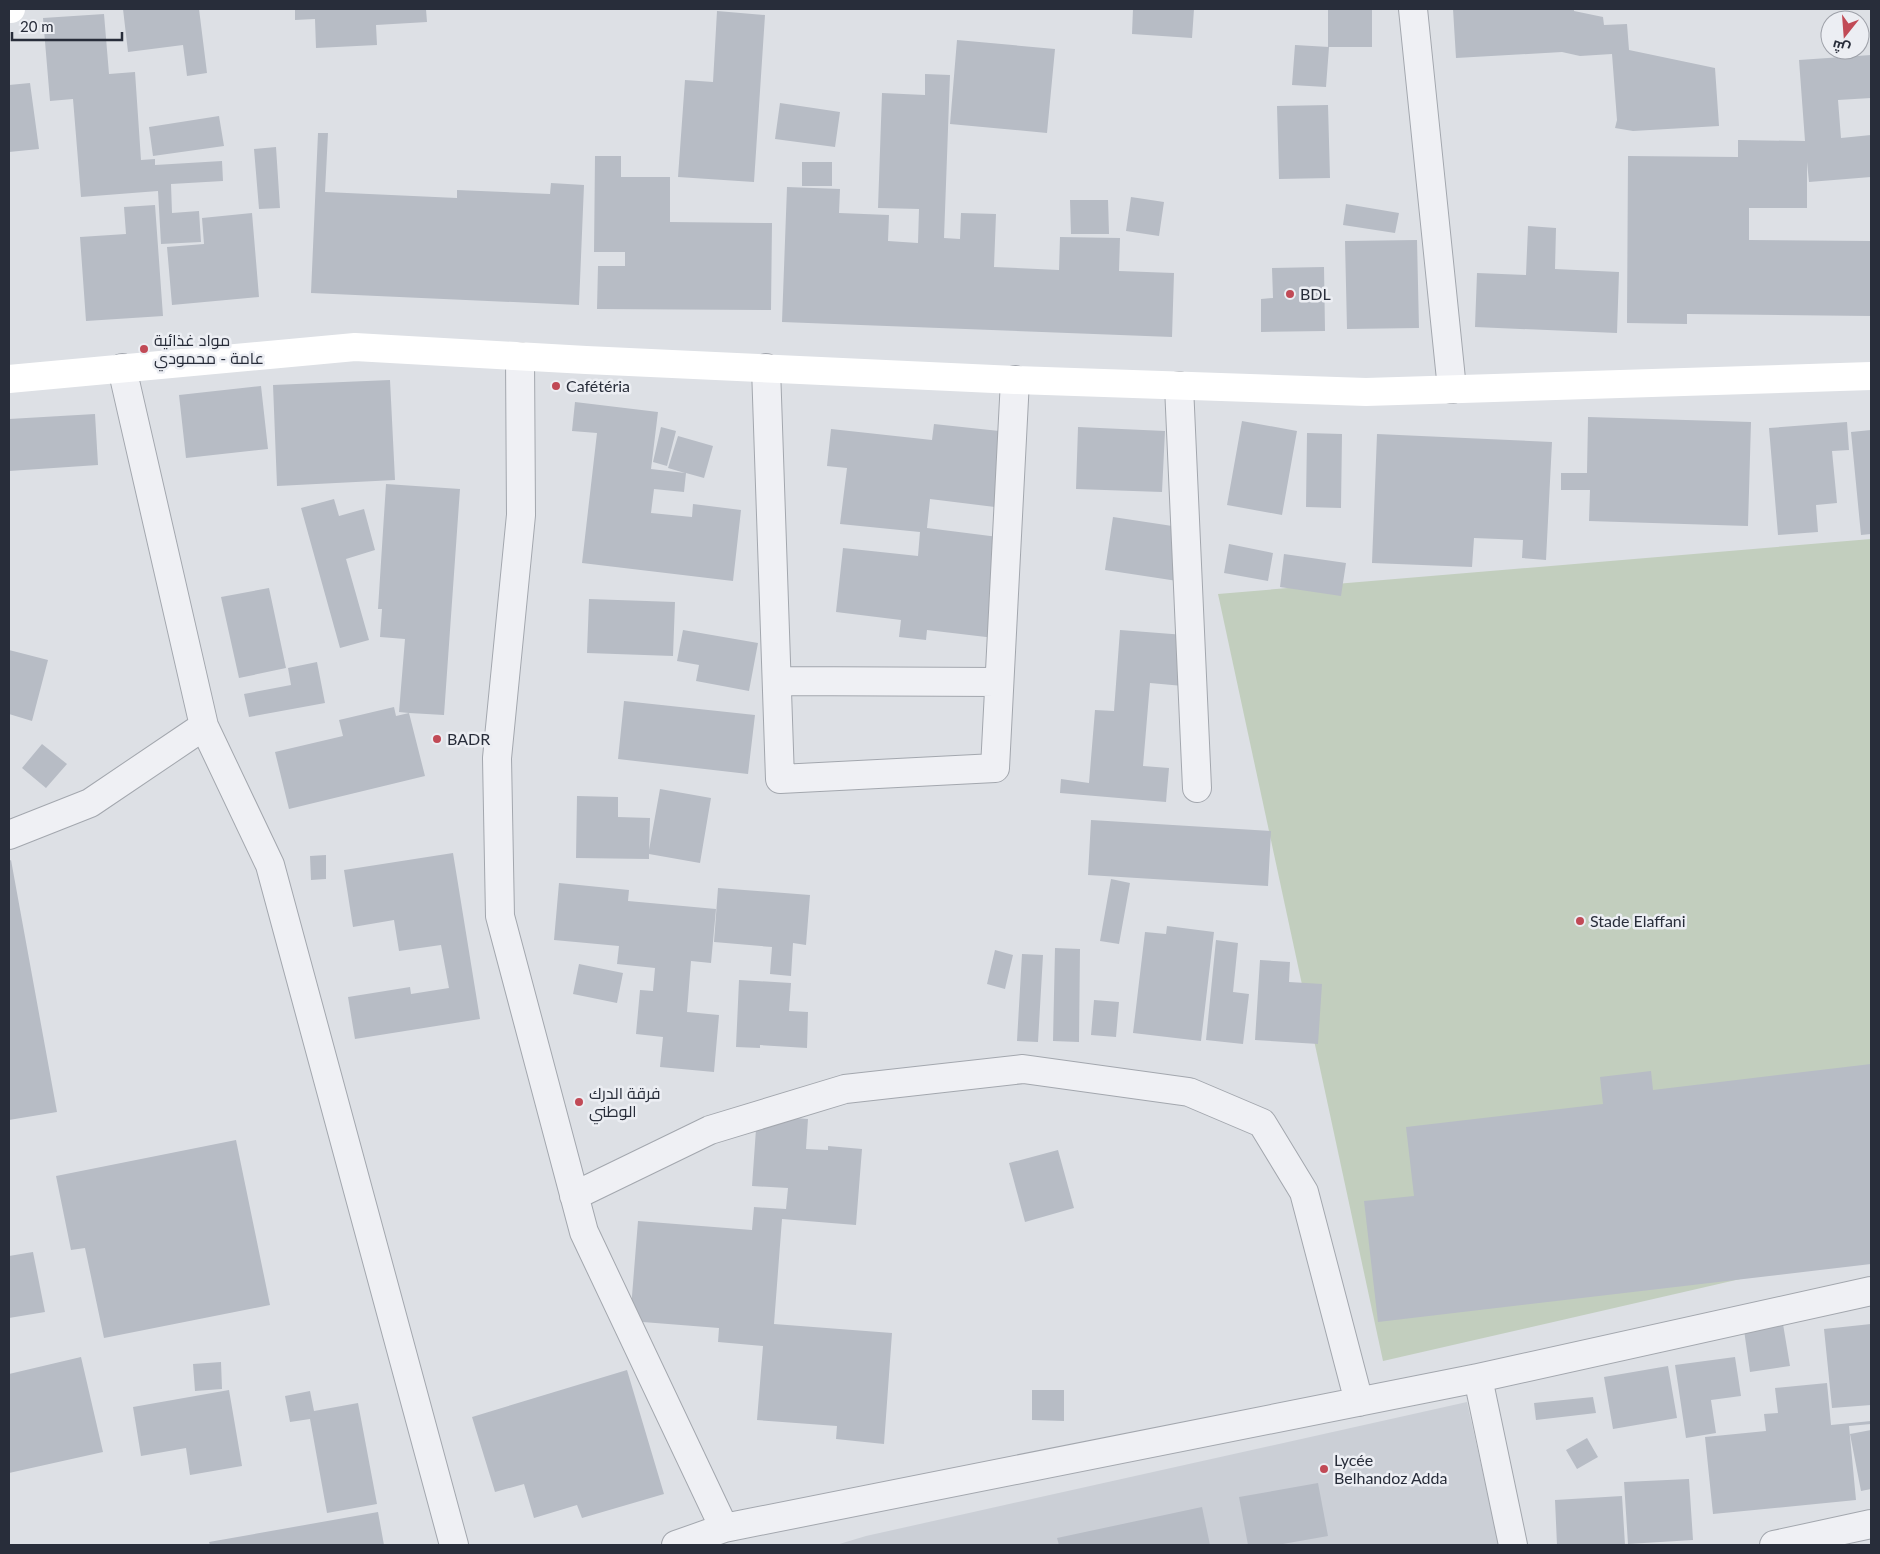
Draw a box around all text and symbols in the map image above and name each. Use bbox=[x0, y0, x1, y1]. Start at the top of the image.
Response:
scale bar bbox=[12, 10, 122, 42]
north arrow bbox=[1820, 10, 1870, 60]
text: 20 m bbox=[20, 17, 54, 35]
text: ش bbox=[1830, 36, 1852, 59]
place label: BDL bbox=[1300, 284, 1331, 303]
marker: BDL bbox=[1284, 288, 1296, 300]
place label: مواد غذائية عامة - محمودي bbox=[154, 330, 264, 372]
marker: مواد غذائية عامة - محمودي bbox=[138, 343, 150, 355]
place label: Cafétéria bbox=[566, 376, 630, 395]
marker: Cafétéria bbox=[550, 380, 562, 392]
place label: BADR bbox=[447, 729, 490, 748]
marker: BADR bbox=[431, 733, 443, 745]
place label: Stade Elaffani bbox=[1590, 911, 1686, 930]
marker: Stade Elaffani bbox=[1574, 915, 1586, 927]
place label: فرقة الدرك الوطني bbox=[589, 1083, 661, 1125]
marker: فرقة الدرك الوطني bbox=[573, 1096, 585, 1108]
place label: Lycée Belhandoz Adda bbox=[1334, 1450, 1447, 1487]
marker: Lycée Belhandoz Adda bbox=[1318, 1463, 1330, 1475]

